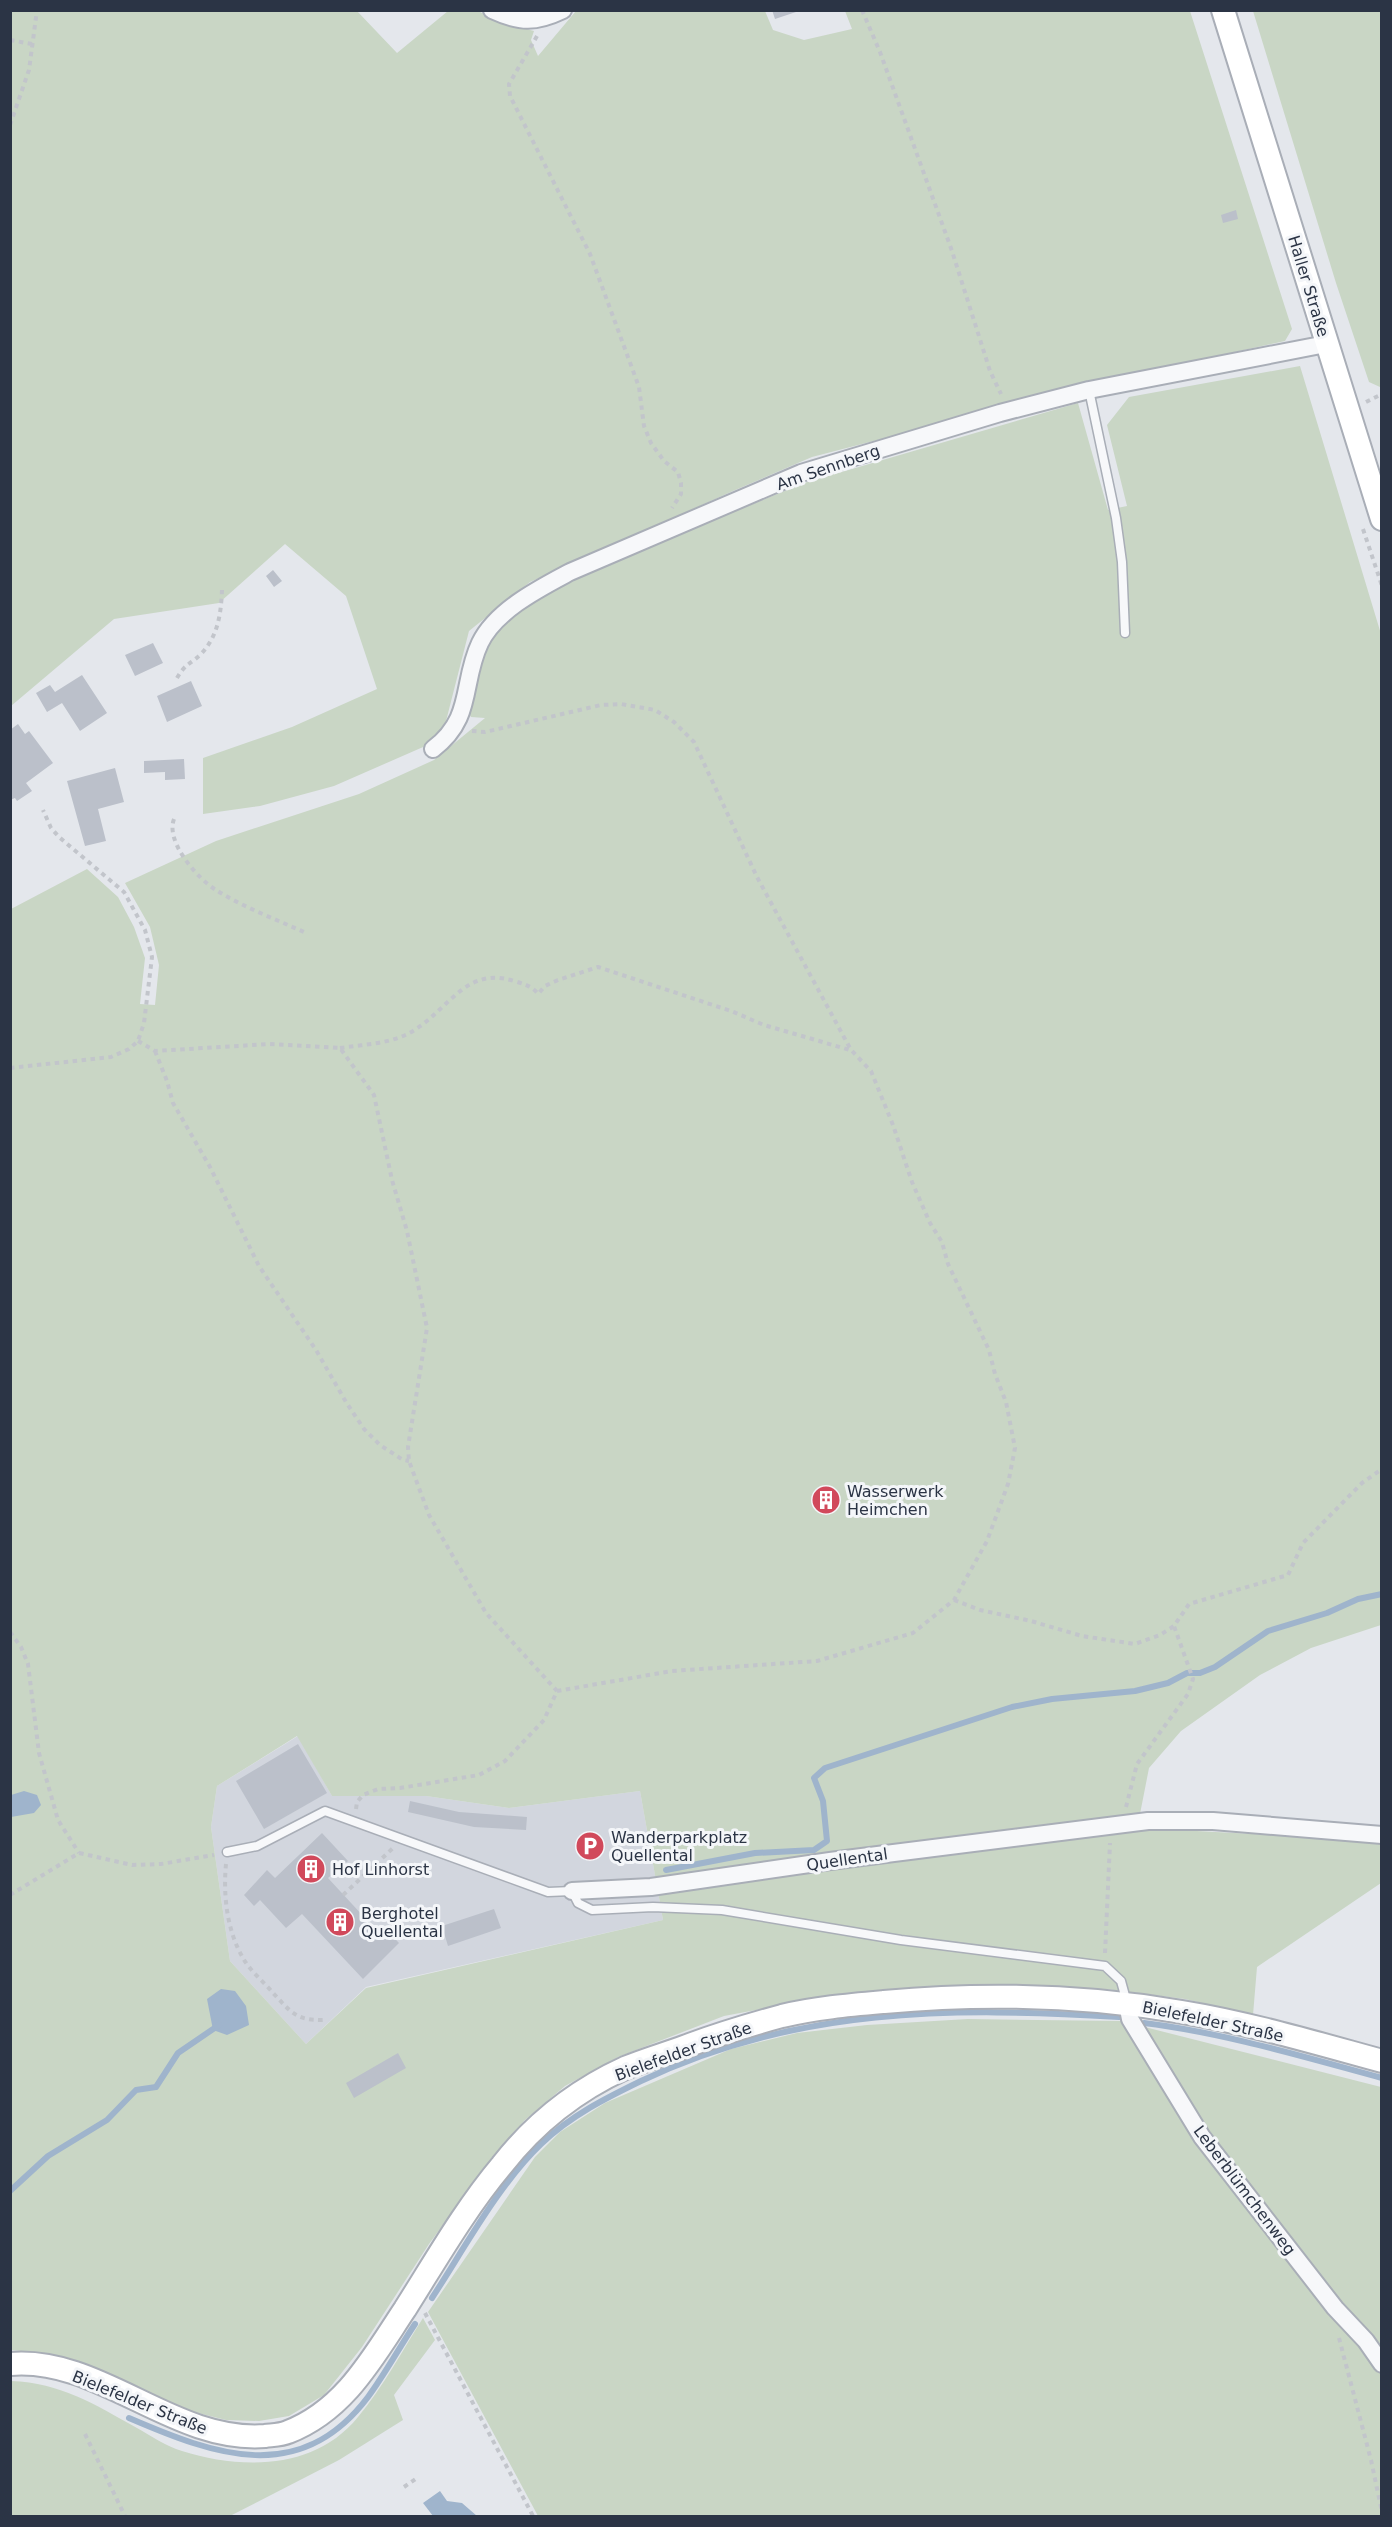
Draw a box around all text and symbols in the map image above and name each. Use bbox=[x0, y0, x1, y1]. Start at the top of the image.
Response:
street label: Haller Straße bbox=[1284, 233, 1333, 339]
street label: Am Sennberg bbox=[774, 441, 882, 494]
place label: Wasserwerk Heimchen bbox=[847, 1482, 944, 1519]
building icon: Wasserwerk Heimchen bbox=[810, 1484, 842, 1516]
place label: Wanderparkplatz Quellental bbox=[611, 1828, 747, 1865]
parking icon: Wanderparkplatz Quellental bbox=[574, 1830, 606, 1862]
street label: Quellental bbox=[805, 1844, 889, 1875]
building icon: Hof Linhorst bbox=[295, 1853, 327, 1885]
place label: Hof Linhorst bbox=[332, 1860, 429, 1879]
place label: Berghotel Quellental bbox=[361, 1904, 443, 1941]
building icon: Berghotel Quellental bbox=[324, 1906, 356, 1938]
street label: Bielefelder Straße bbox=[1141, 1997, 1285, 2046]
street label: Bielefelder Straße bbox=[612, 2018, 754, 2085]
street label: Leberblümchenweg bbox=[1190, 2122, 1300, 2259]
street label: Bielefelder Straße bbox=[70, 2367, 210, 2438]

